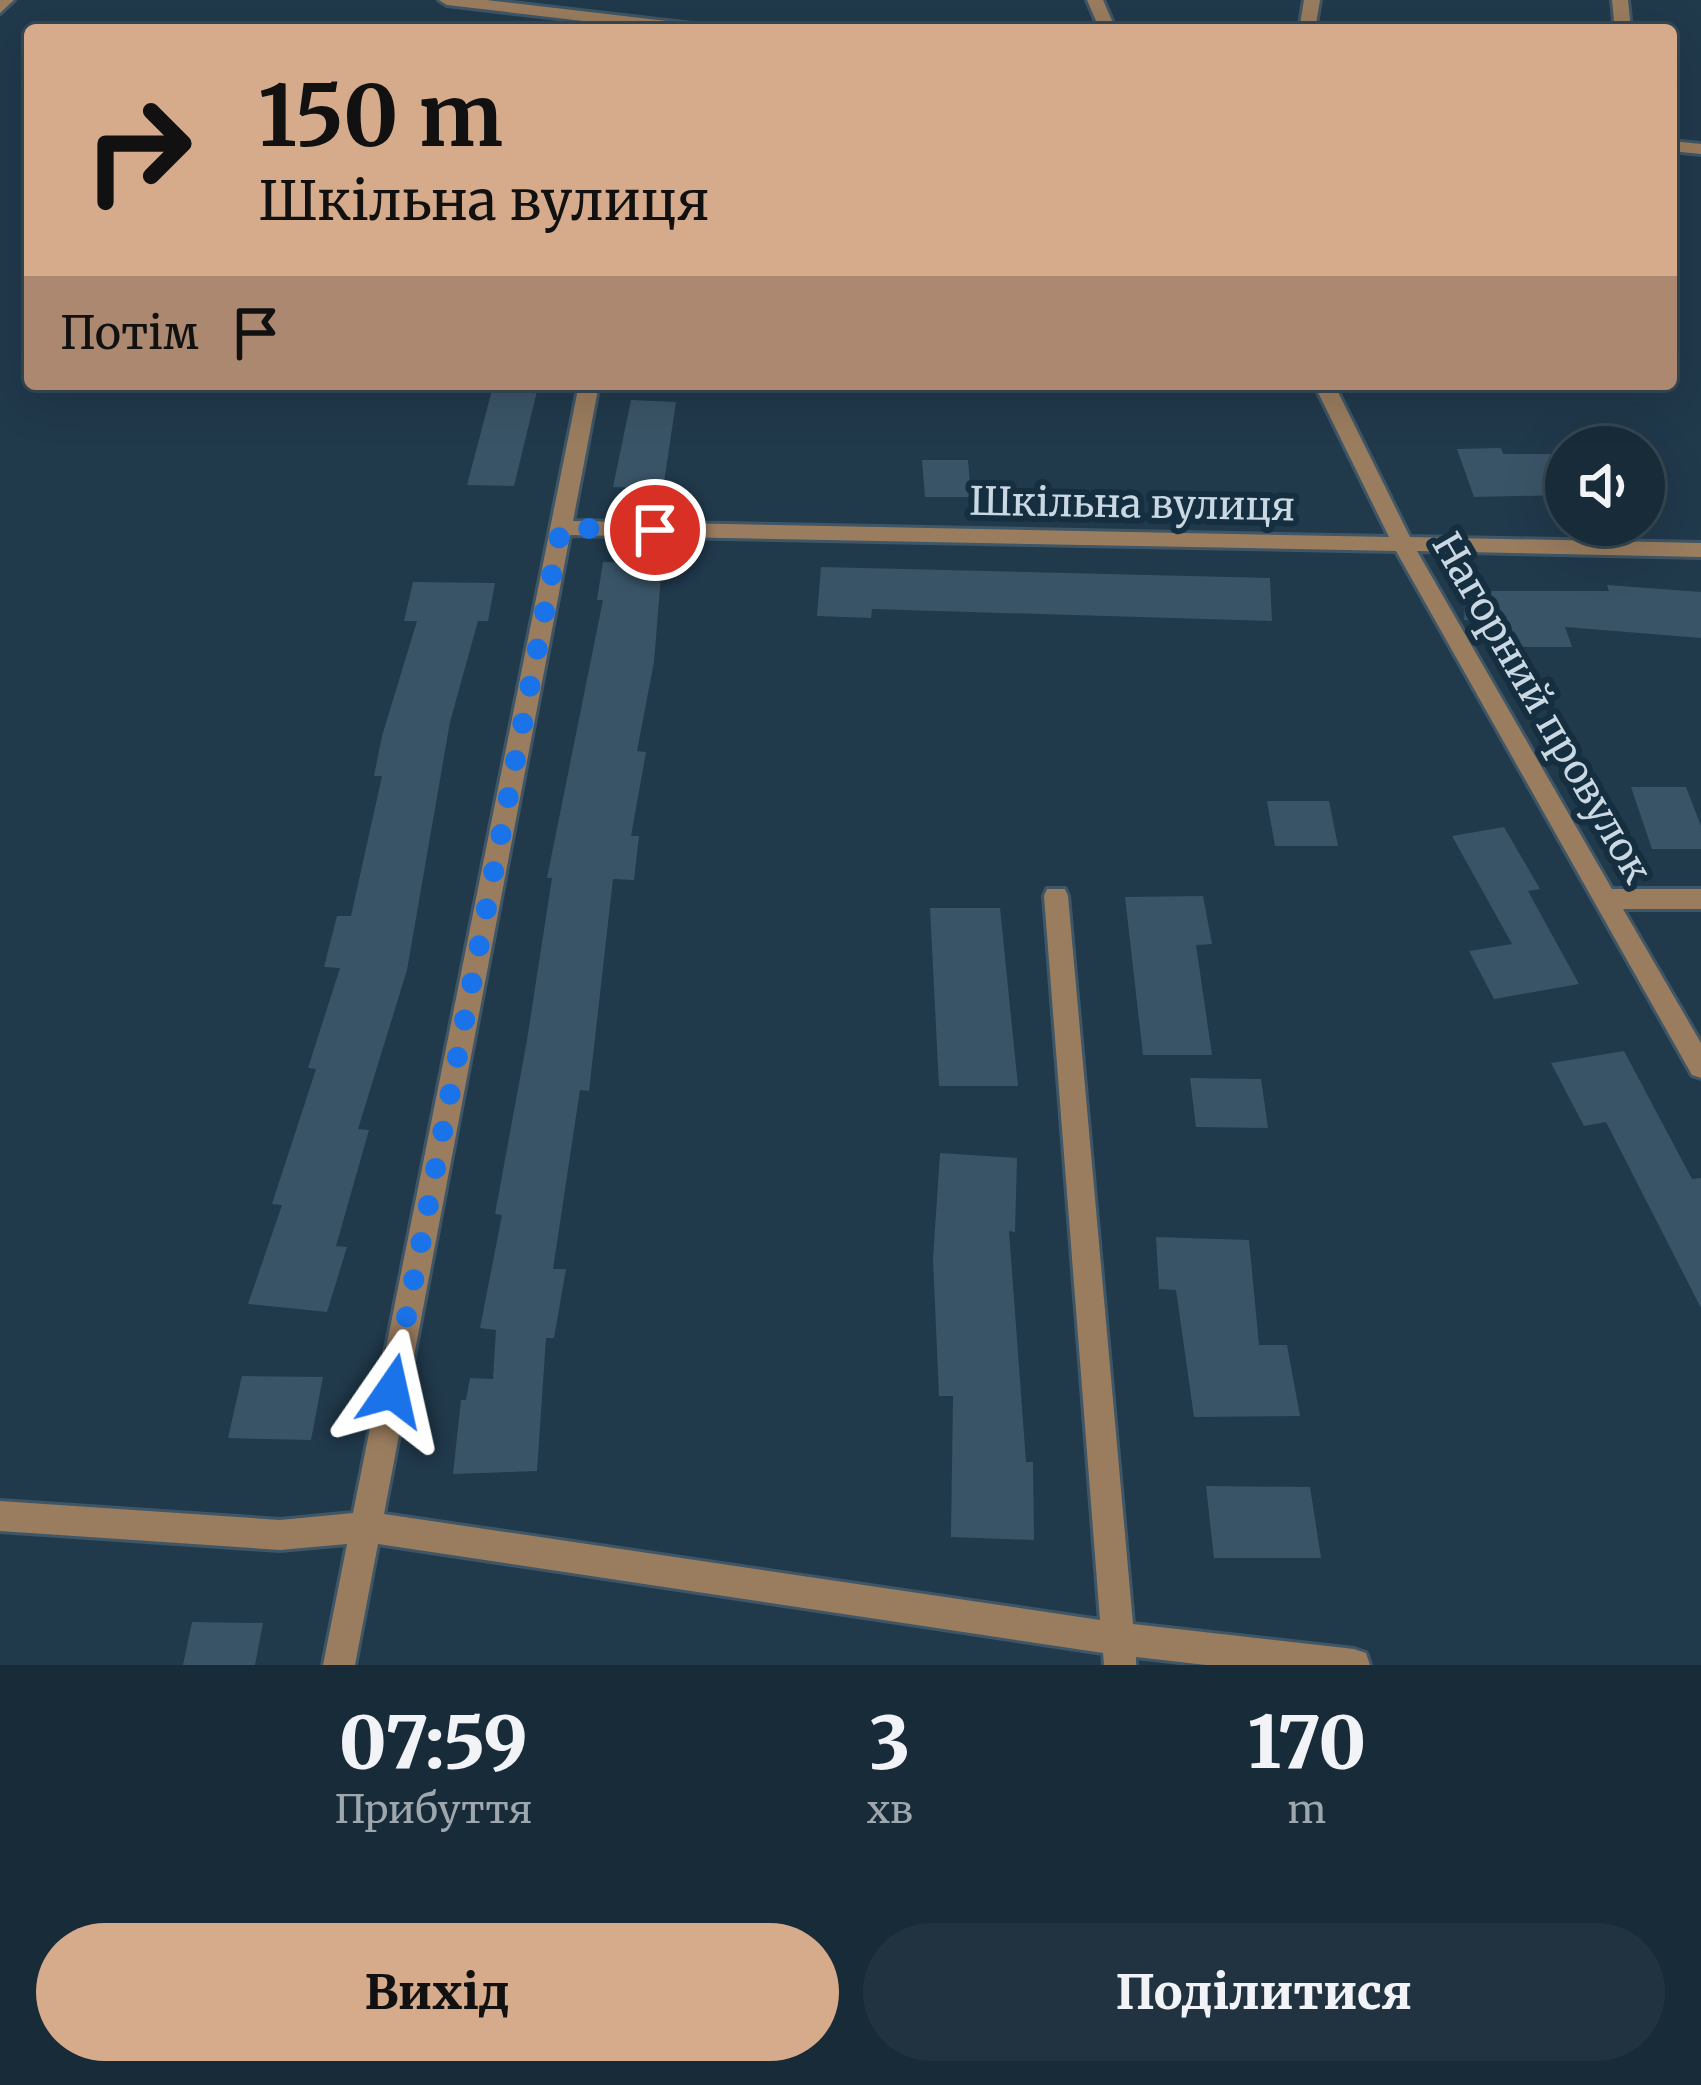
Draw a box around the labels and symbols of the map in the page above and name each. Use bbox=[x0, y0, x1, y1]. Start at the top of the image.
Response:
street label: Шкільна вулиця bbox=[969, 477, 1295, 531]
pin bbox=[604, 479, 706, 581]
street label: Нагорний провулок bbox=[1422, 524, 1662, 892]
position arrow bbox=[329, 1328, 455, 1454]

